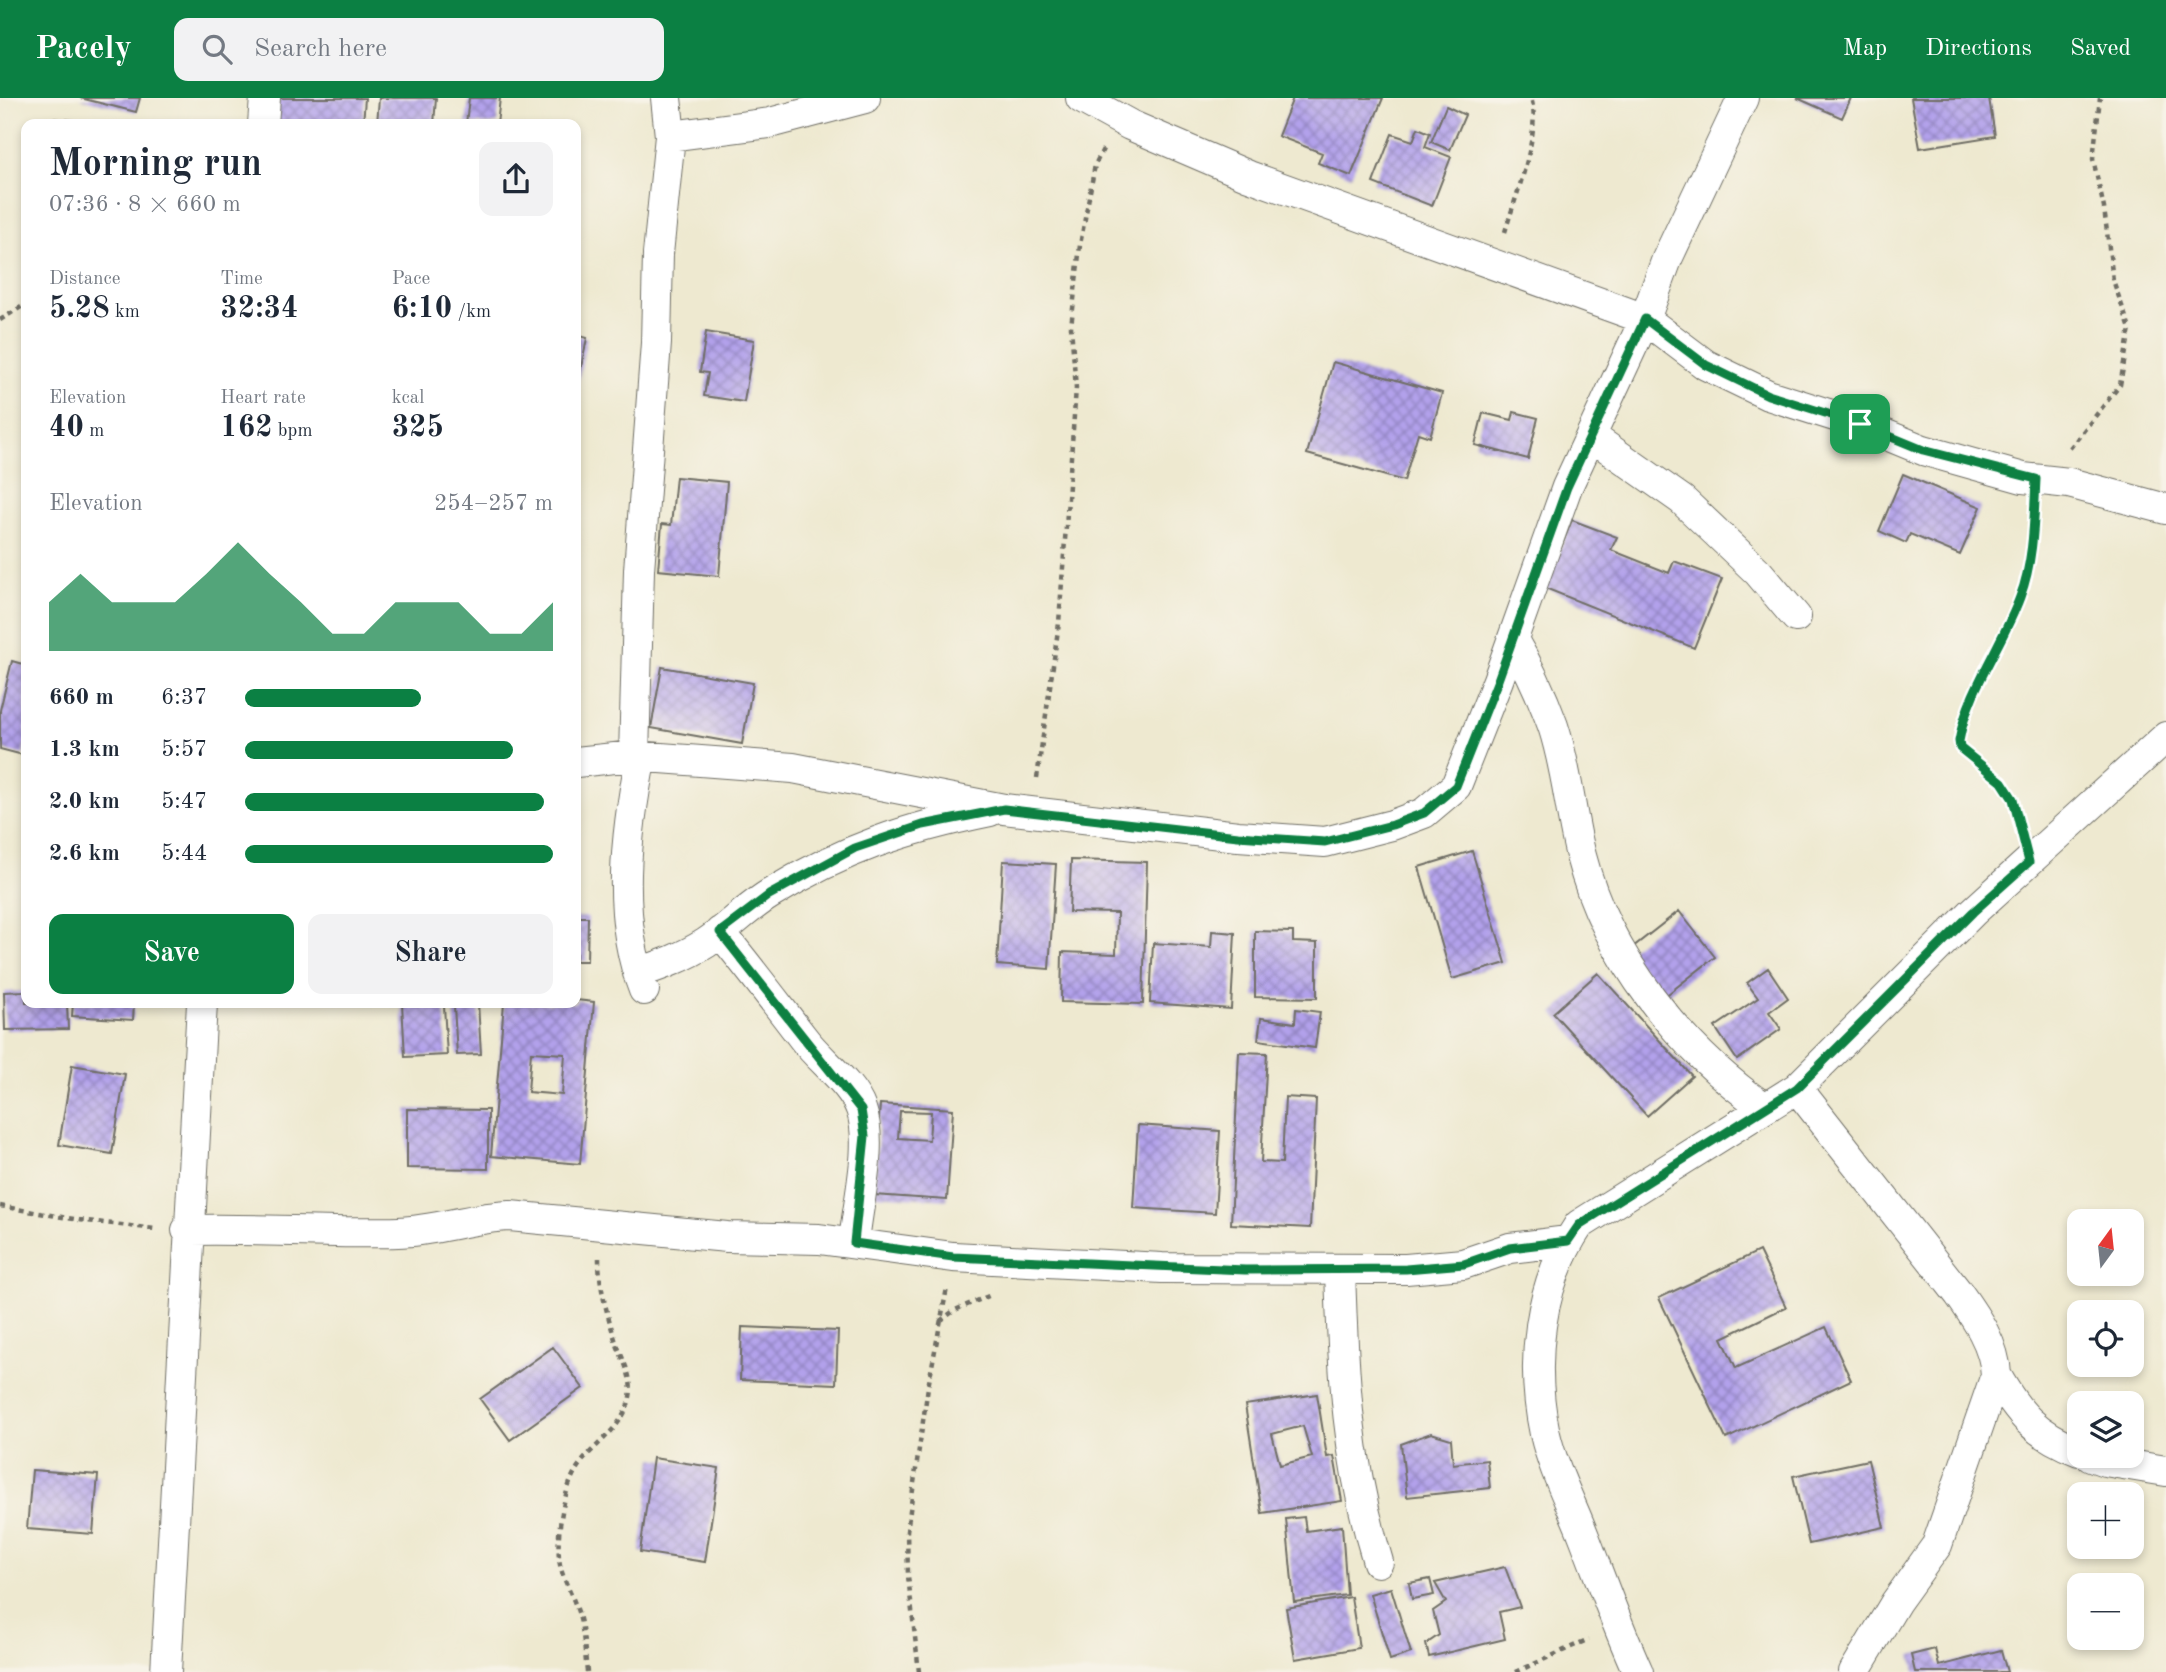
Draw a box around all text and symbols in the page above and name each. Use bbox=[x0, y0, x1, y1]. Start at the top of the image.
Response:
search box bbox=[174, 18, 664, 81]
icon: search bbox=[198, 30, 236, 68]
text: Pacely bbox=[35, 33, 132, 66]
text: Search here bbox=[254, 36, 387, 62]
text: Map bbox=[1843, 37, 1887, 61]
text: Directions bbox=[1925, 37, 2032, 61]
text: Saved bbox=[2070, 37, 2131, 61]
button: share bbox=[479, 142, 553, 216]
text: Morning run bbox=[49, 146, 262, 184]
text: 07:36 · 8 × 660 m bbox=[49, 193, 241, 216]
text: Distance bbox=[49, 270, 121, 289]
text: Time bbox=[220, 270, 263, 289]
text: Pace bbox=[392, 270, 430, 289]
text: 5.28 bbox=[49, 294, 110, 324]
text: 32:34 bbox=[220, 294, 298, 324]
text: 6:10 bbox=[392, 294, 452, 324]
text: km bbox=[110, 303, 140, 322]
text: /km bbox=[452, 303, 491, 322]
text: Elevation bbox=[49, 389, 126, 408]
text: Heart rate bbox=[220, 389, 306, 408]
text: kcal bbox=[392, 389, 424, 408]
pin bbox=[1830, 394, 1890, 454]
icon: arrive bbox=[1841, 405, 1879, 443]
text: 40 bbox=[49, 413, 84, 443]
text: 162 bbox=[220, 413, 273, 443]
text: 325 bbox=[392, 413, 444, 443]
text: m bbox=[84, 422, 104, 441]
text: bpm bbox=[273, 422, 313, 441]
text: Elevation bbox=[49, 492, 143, 515]
text: 254–257 m bbox=[434, 492, 553, 515]
text: 660 m bbox=[49, 686, 114, 709]
text: 6:37 bbox=[161, 686, 207, 709]
text: 1.3 km bbox=[49, 738, 120, 761]
text: 5:57 bbox=[161, 738, 207, 761]
text: 2.0 km bbox=[49, 790, 120, 813]
text: 5:47 bbox=[161, 790, 207, 813]
text: 2.6 km bbox=[49, 842, 120, 865]
text: 5:44 bbox=[161, 842, 207, 865]
button: Save bbox=[49, 914, 294, 994]
button: Share bbox=[308, 914, 553, 994]
north arrow bbox=[2067, 1209, 2144, 1286]
map controls bbox=[2067, 1209, 2144, 1650]
button: locate bbox=[2067, 1300, 2144, 1377]
button: layers bbox=[2067, 1391, 2144, 1468]
button: + bbox=[2067, 1482, 2144, 1559]
button: − bbox=[2067, 1573, 2144, 1650]

